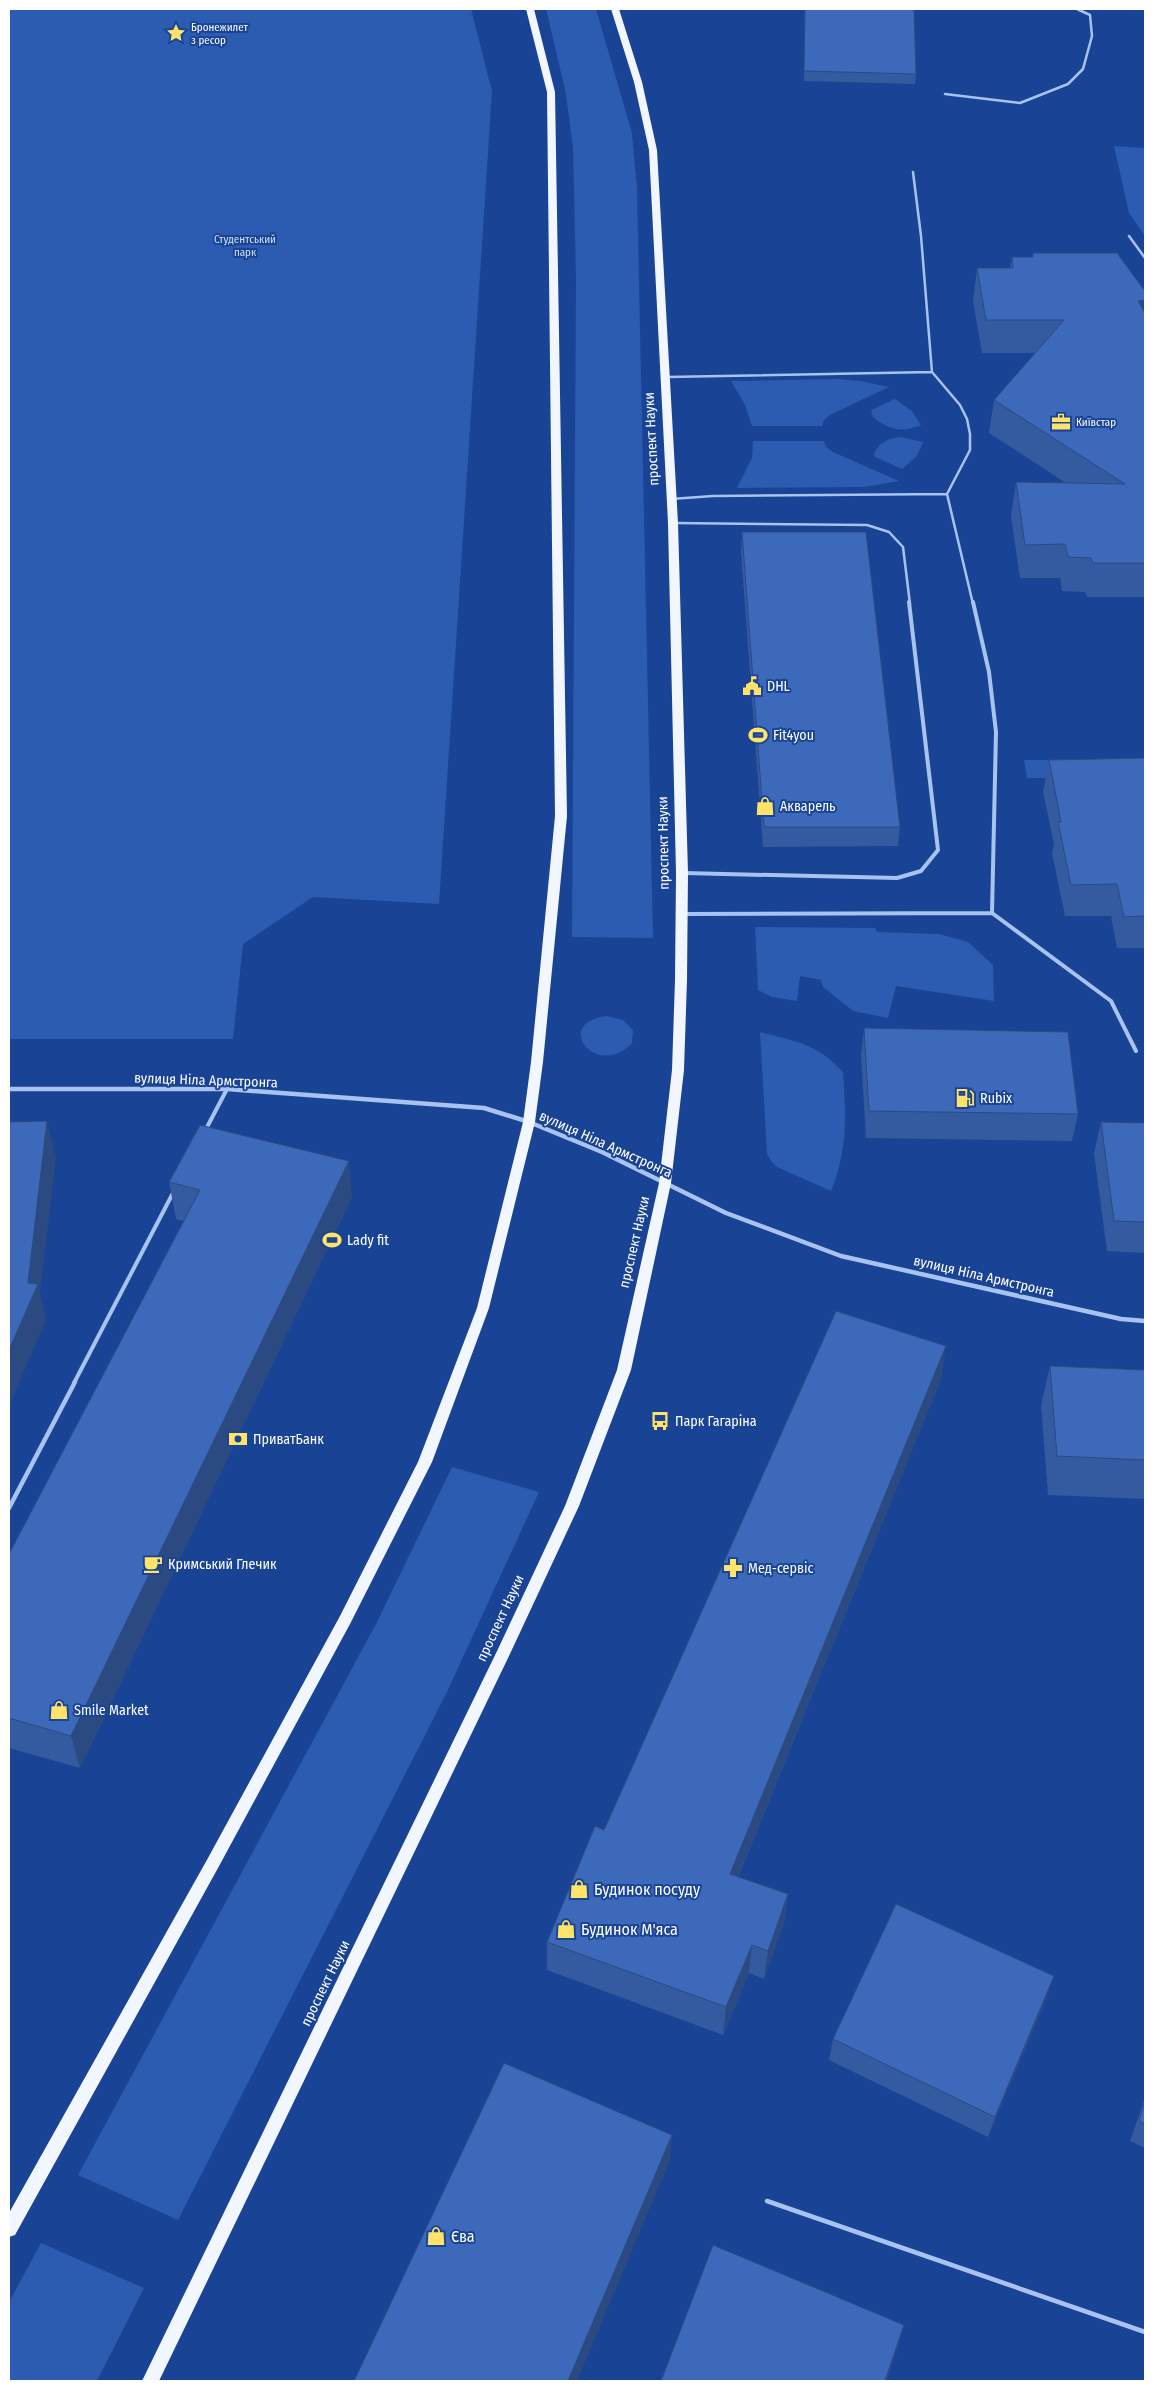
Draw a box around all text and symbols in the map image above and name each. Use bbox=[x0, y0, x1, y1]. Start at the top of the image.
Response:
place label: Бронежилет з ресор bbox=[191, 21, 248, 47]
place icon: Бронежилет з ресор bbox=[165, 22, 187, 44]
park label: Студентський парк bbox=[214, 233, 276, 259]
street label: проспект Науки bbox=[641, 392, 662, 486]
office icon: Київстар bbox=[1050, 411, 1072, 433]
place label: Київстар bbox=[1076, 416, 1116, 429]
public building icon: DHL bbox=[741, 675, 763, 697]
place label: DHL bbox=[767, 678, 790, 695]
sports icon: Fit4you bbox=[747, 724, 769, 746]
place label: Fit4you bbox=[773, 727, 814, 744]
shop icon: Акварель bbox=[754, 795, 776, 817]
street label: проспект Науки bbox=[654, 796, 673, 890]
place label: Акварель bbox=[780, 798, 836, 815]
street label: вулиця Ніла Армстронга bbox=[134, 1069, 278, 1092]
fuel station icon: Rubix bbox=[954, 1087, 976, 1109]
place label: Rubix bbox=[980, 1090, 1013, 1107]
street label: вулиця Ніла Армстронга bbox=[537, 1107, 675, 1181]
street label: проспект Науки bbox=[616, 1195, 653, 1290]
sports icon: Lady fit bbox=[321, 1229, 343, 1251]
place label: Lady fit bbox=[347, 1232, 389, 1249]
street label: вулиця Ніла Армстронга bbox=[912, 1252, 1056, 1301]
bus stop icon: Парк Гагаріна bbox=[649, 1410, 671, 1432]
place label: Парк Гагаріна bbox=[675, 1413, 757, 1430]
bank icon: ПриватБанк bbox=[227, 1428, 249, 1450]
place label: ПриватБанк bbox=[253, 1431, 324, 1448]
cafe icon: Кримський Глечик bbox=[142, 1553, 164, 1575]
place label: Кримський Глечик bbox=[168, 1556, 277, 1573]
pharmacy icon: Мед-сервіс bbox=[722, 1557, 744, 1579]
place label: Мед-сервіс bbox=[748, 1560, 814, 1577]
street label: проспект Науки bbox=[473, 1572, 528, 1664]
shop icon: Smile Market bbox=[48, 1699, 70, 1721]
place label: Smile Market bbox=[74, 1702, 149, 1719]
shop icon: Будинок посуду bbox=[568, 1878, 590, 1900]
place label: Будинок посуду bbox=[594, 1880, 701, 1899]
shop icon: Будинок М'яса bbox=[555, 1918, 577, 1940]
place label: Будинок М'яса bbox=[581, 1920, 678, 1939]
street label: проспект Науки bbox=[297, 1937, 354, 2029]
shop icon: Єва bbox=[425, 2225, 447, 2247]
place label: Єва bbox=[451, 2227, 475, 2246]

